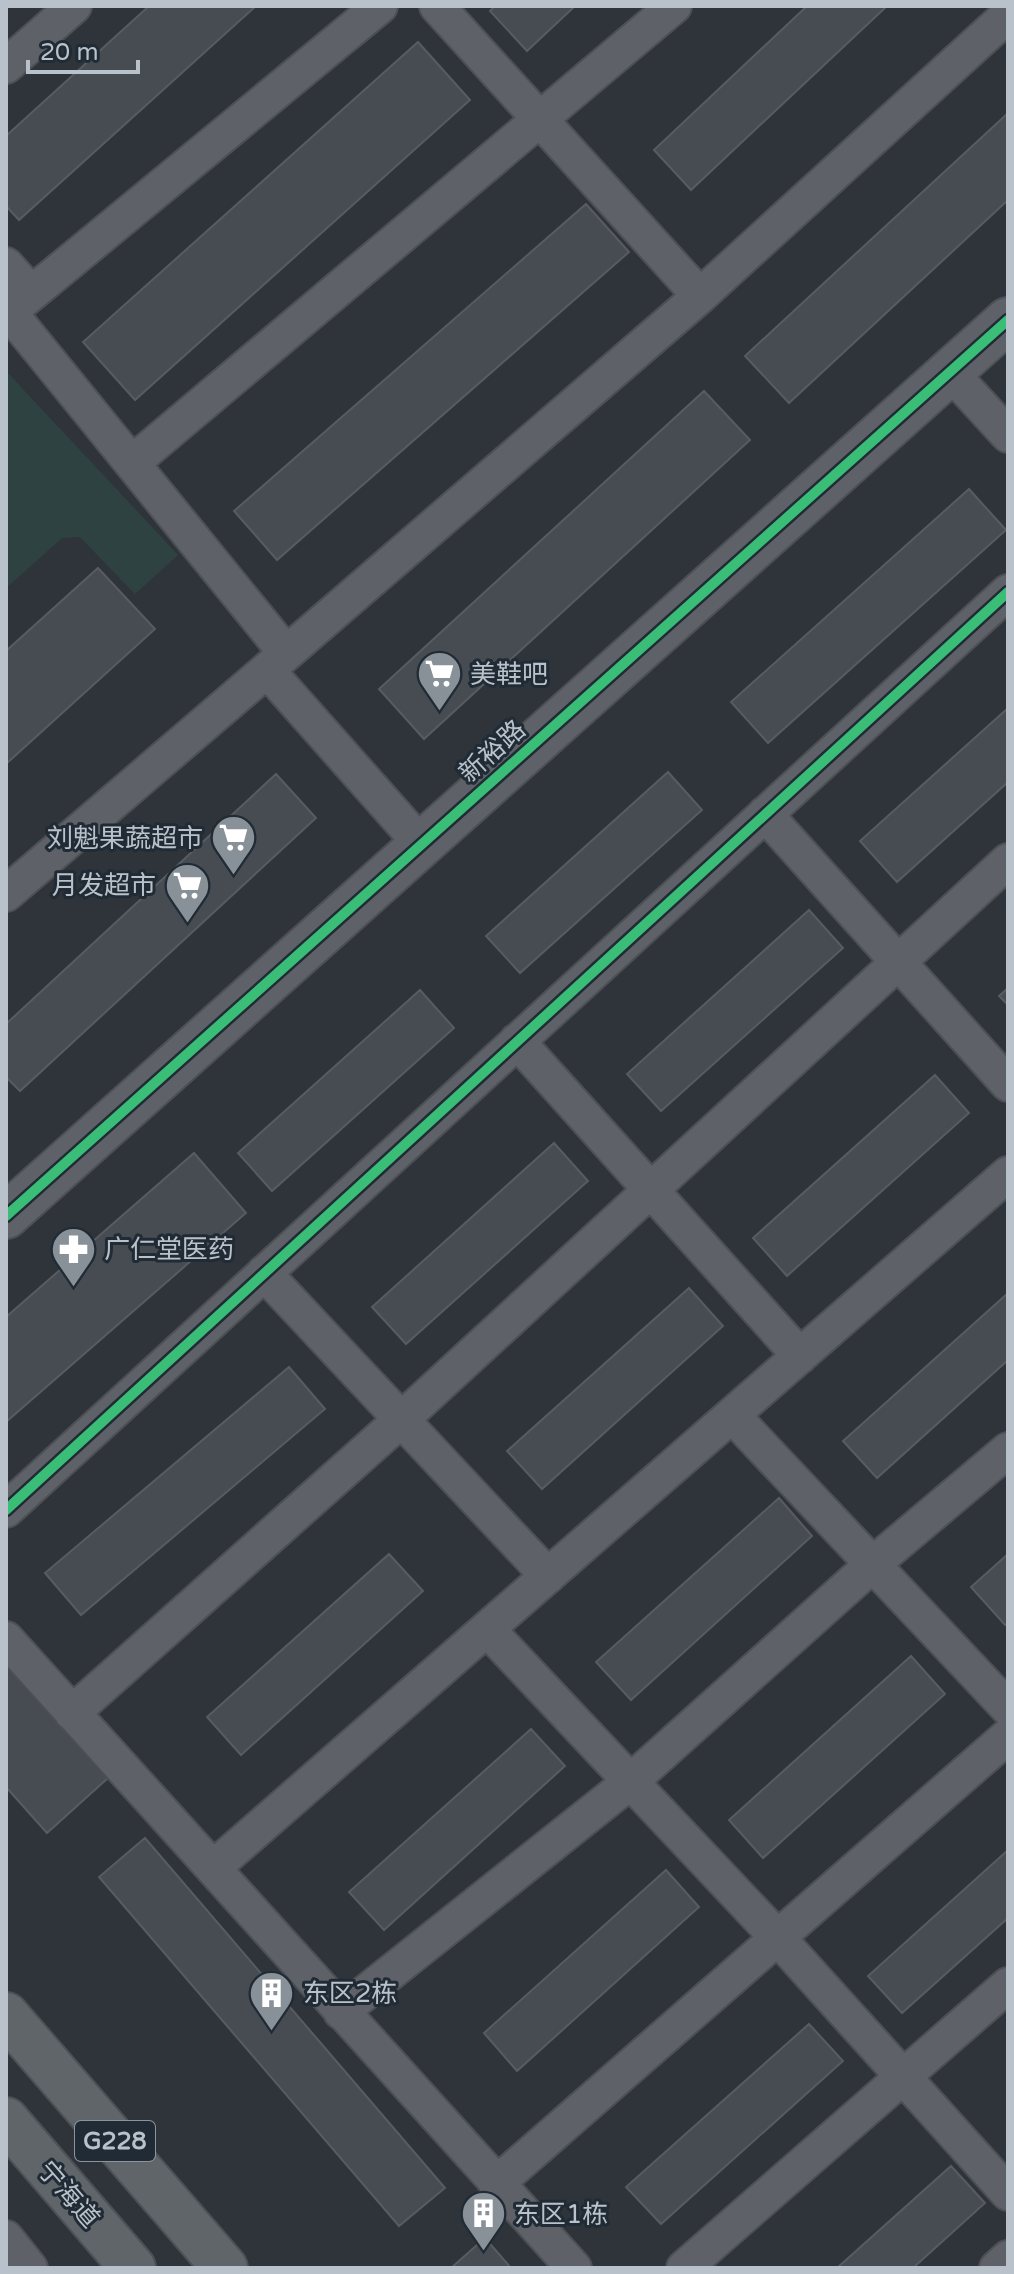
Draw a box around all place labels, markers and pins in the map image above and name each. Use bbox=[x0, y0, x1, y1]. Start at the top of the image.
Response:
supermarket icon: 美鞋吧 bbox=[415, 650, 463, 713]
place label: 美鞋吧 bbox=[470, 659, 548, 690]
supermarket icon: 刘魁果蔬超市 bbox=[210, 814, 258, 877]
place label: 刘魁果蔬超市 bbox=[47, 823, 203, 854]
supermarket icon: 月发超市 bbox=[163, 861, 211, 924]
place label: 月发超市 bbox=[52, 870, 156, 901]
pharmacy icon: 广仁堂医药 bbox=[49, 1225, 97, 1288]
place label: 广仁堂医药 bbox=[104, 1234, 234, 1265]
building icon: 东区2栋 bbox=[248, 1969, 296, 2032]
place label: 东区2栋 bbox=[303, 1978, 397, 2009]
building icon: 东区1栋 bbox=[459, 2190, 507, 2253]
place label: 东区1栋 bbox=[514, 2199, 608, 2230]

